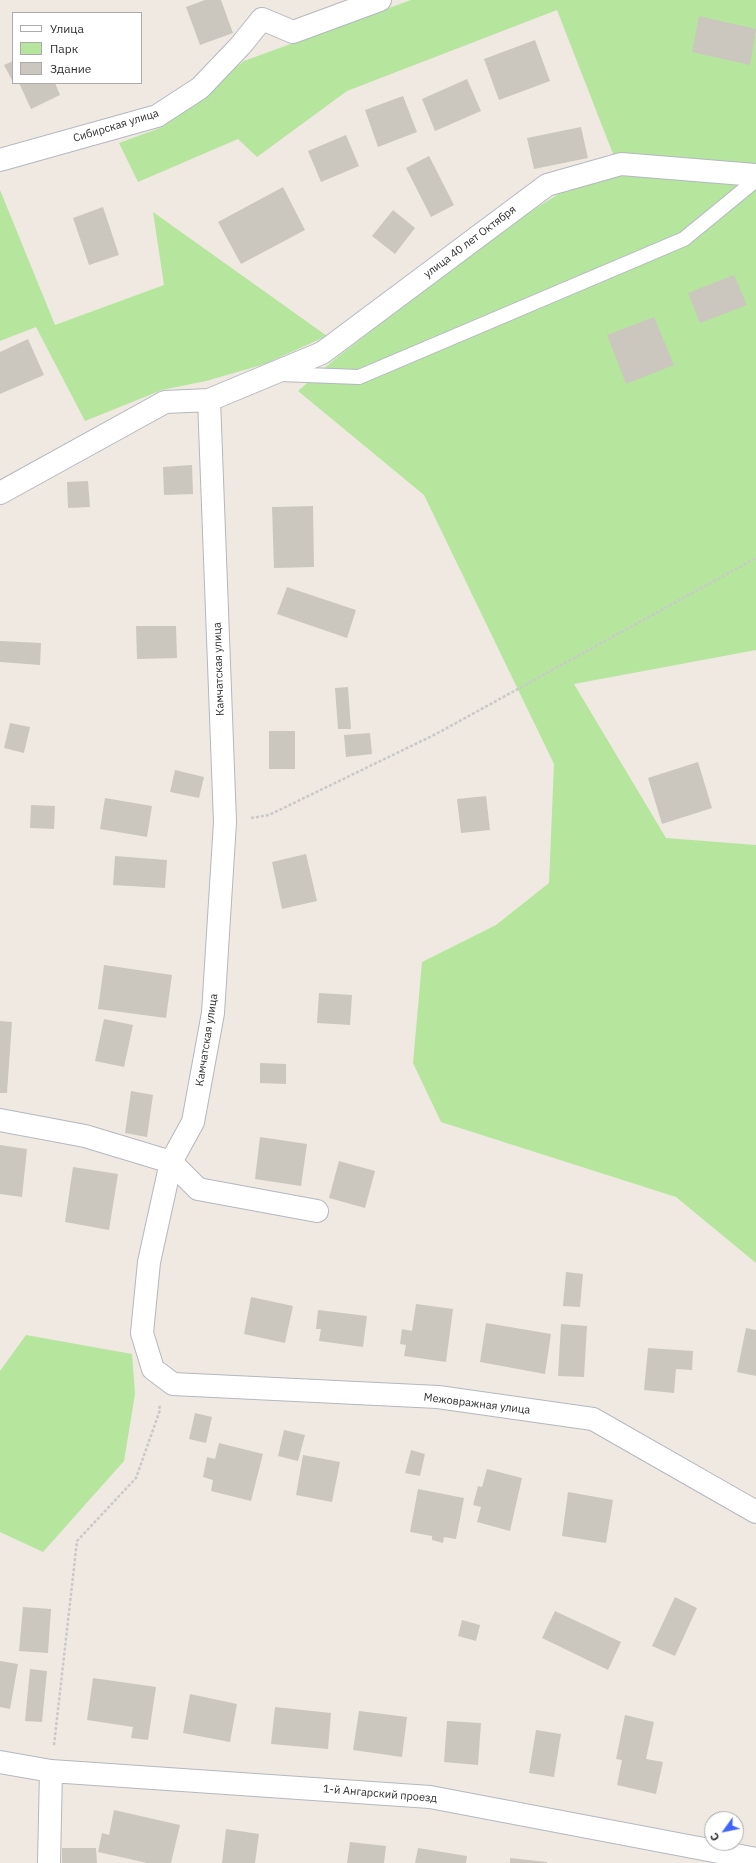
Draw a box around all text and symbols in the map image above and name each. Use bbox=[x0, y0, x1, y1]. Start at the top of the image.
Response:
legend bbox=[12, 12, 142, 84]
text: Улица bbox=[50, 21, 84, 36]
text: Парк bbox=[50, 41, 78, 56]
text: Здание bbox=[50, 61, 91, 76]
street label: Сибирская улица bbox=[72, 107, 160, 145]
street label: улица 40 лет Октября bbox=[421, 203, 519, 281]
street label: Камчатская улица bbox=[211, 622, 227, 716]
street label: Камчатская улица bbox=[193, 993, 221, 1087]
street label: Межовражная улица bbox=[423, 1391, 531, 1417]
street label: 1-й Ангарский проезд bbox=[322, 1782, 438, 1806]
north arrow bbox=[704, 1811, 744, 1851]
text: С bbox=[707, 1830, 723, 1844]

